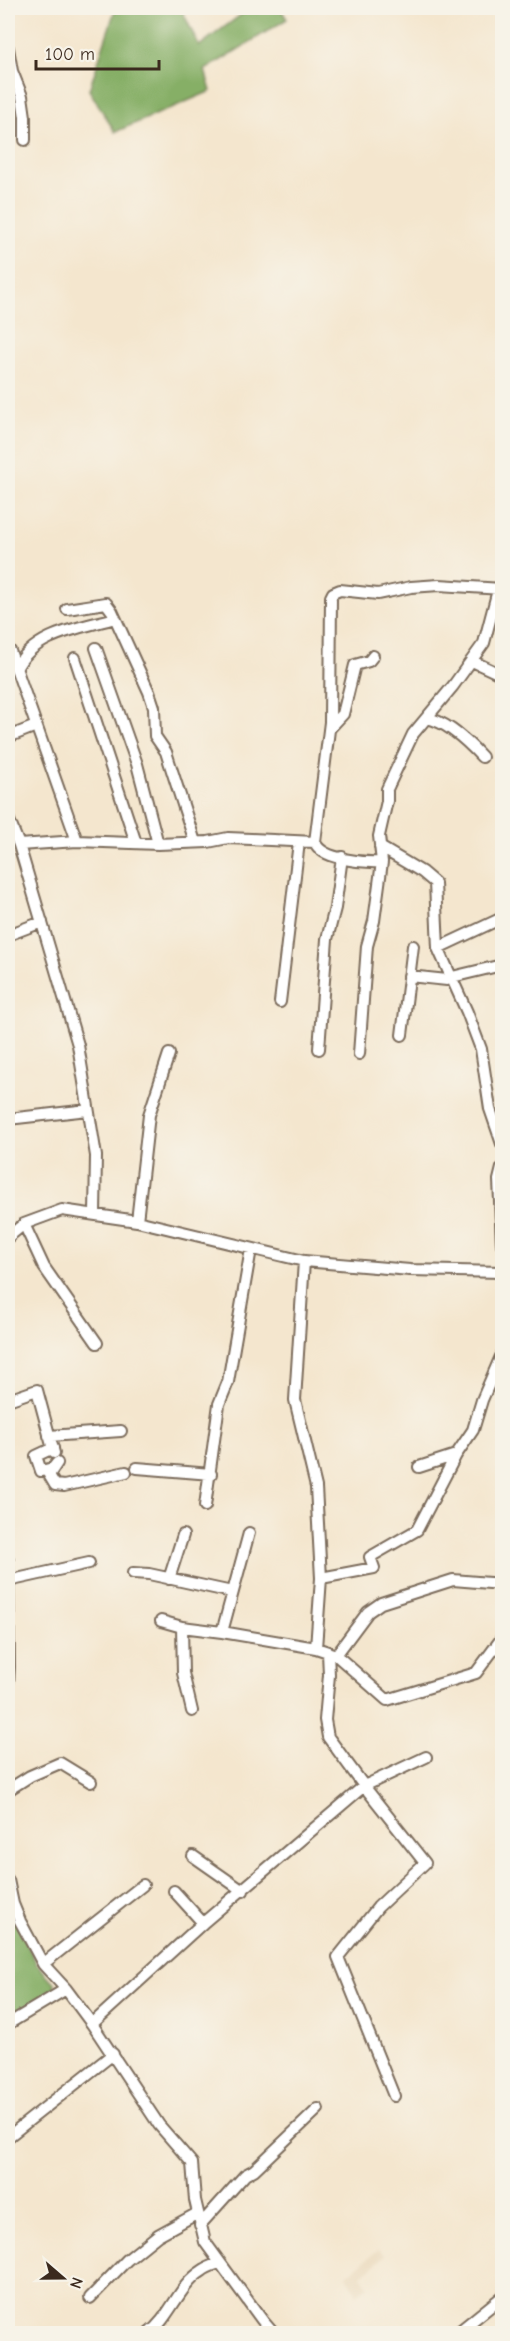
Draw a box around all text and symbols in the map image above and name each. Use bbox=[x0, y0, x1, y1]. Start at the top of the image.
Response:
scale bar bbox=[36, 33, 159, 71]
text: 100 m bbox=[45, 44, 95, 65]
north arrow bbox=[33, 2248, 93, 2308]
text: N bbox=[66, 2275, 86, 2291]

